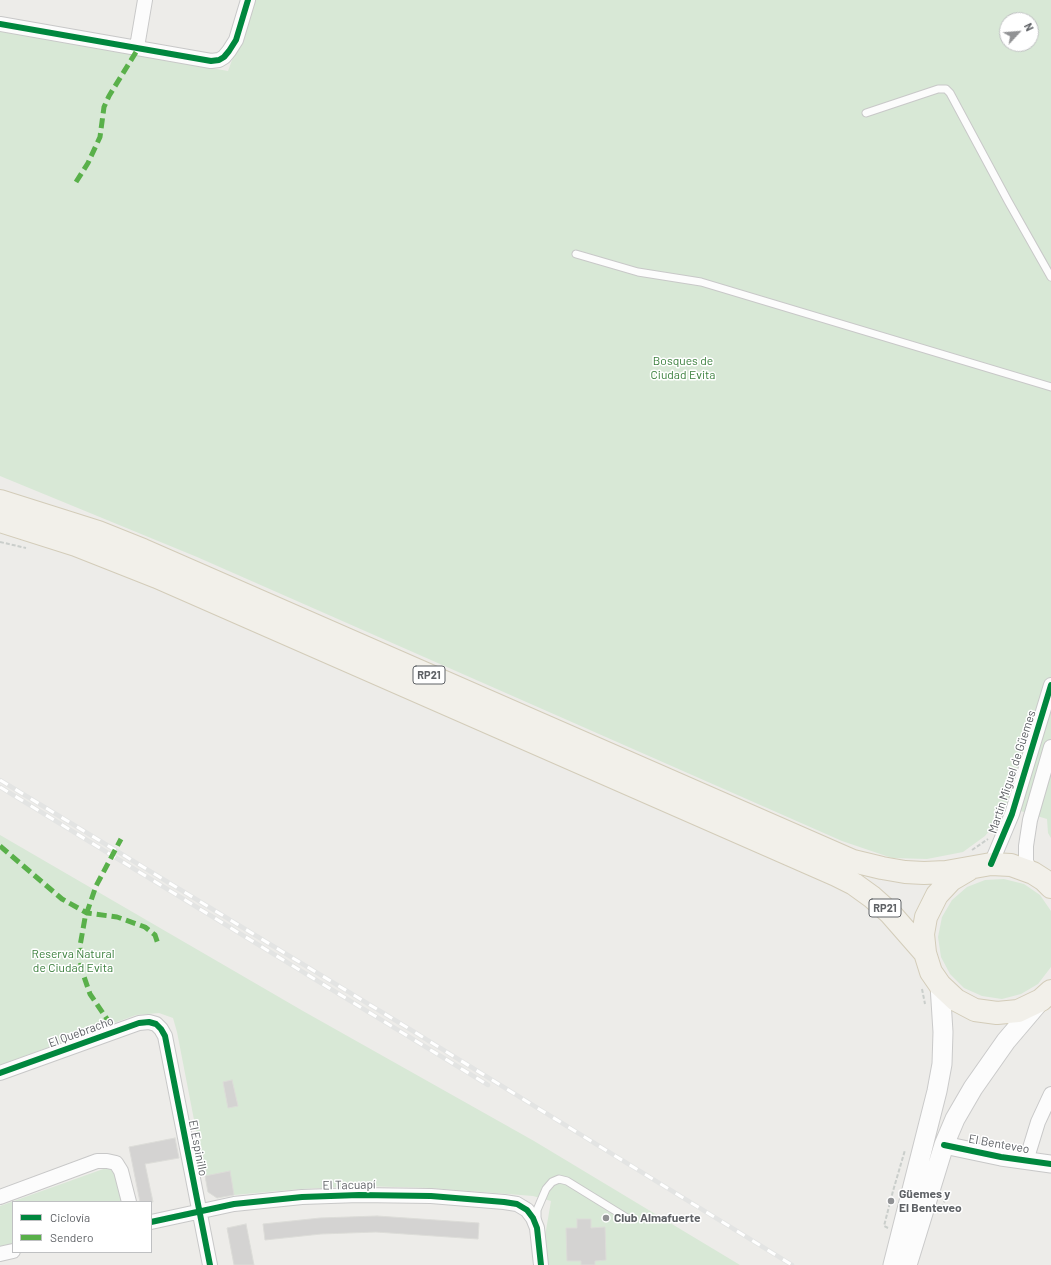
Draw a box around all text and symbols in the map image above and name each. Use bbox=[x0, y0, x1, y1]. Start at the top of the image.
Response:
north arrow bbox=[999, 12, 1039, 52]
text: N bbox=[1022, 21, 1037, 33]
park label: Bosques de Ciudad Evita bbox=[651, 354, 715, 382]
road number: RP21 bbox=[413, 666, 445, 684]
street label: Martín Miguel de Güemes bbox=[985, 709, 1039, 835]
road number: RP21 bbox=[869, 899, 901, 917]
park label: Reserva Natural de Ciudad Evita bbox=[32, 947, 114, 975]
street label: El Quebracho bbox=[46, 1014, 116, 1050]
street label: El Espinillo bbox=[186, 1119, 210, 1177]
street label: El Benteveo bbox=[967, 1132, 1031, 1156]
street label: El Tacuapí bbox=[322, 1177, 376, 1193]
place label: Güemes y El Benteveo bbox=[899, 1187, 962, 1215]
marker: Güemes y El Benteveo bbox=[886, 1196, 896, 1206]
legend bbox=[12, 1201, 152, 1253]
text: Ciclovía bbox=[50, 1210, 90, 1224]
place label: Club Almafuerte bbox=[614, 1211, 701, 1225]
marker: Club Almafuerte bbox=[601, 1213, 611, 1223]
text: Sendero bbox=[50, 1230, 94, 1244]

